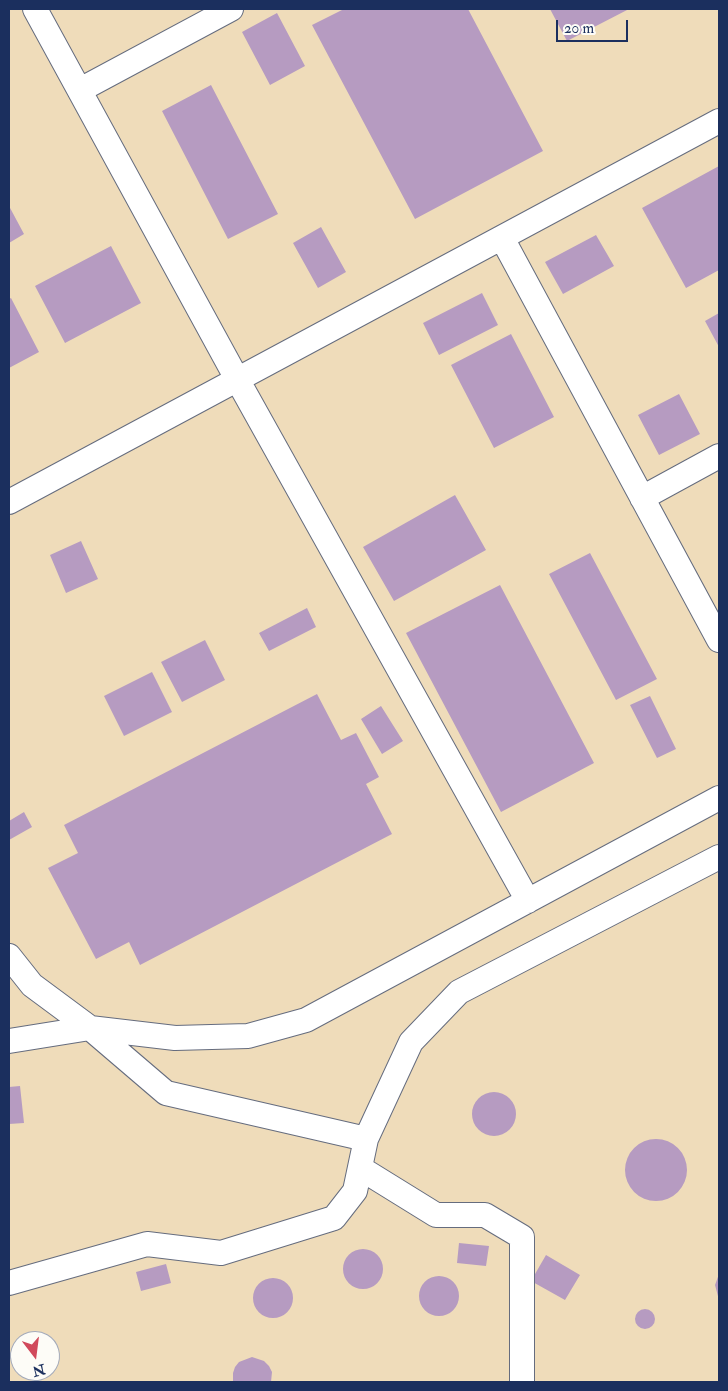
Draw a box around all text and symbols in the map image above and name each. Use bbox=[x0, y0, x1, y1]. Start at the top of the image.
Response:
scale bar bbox=[558, 10, 630, 42]
text: 20 m bbox=[564, 19, 594, 38]
north arrow bbox=[10, 1331, 60, 1381]
text: N bbox=[31, 1360, 47, 1380]

